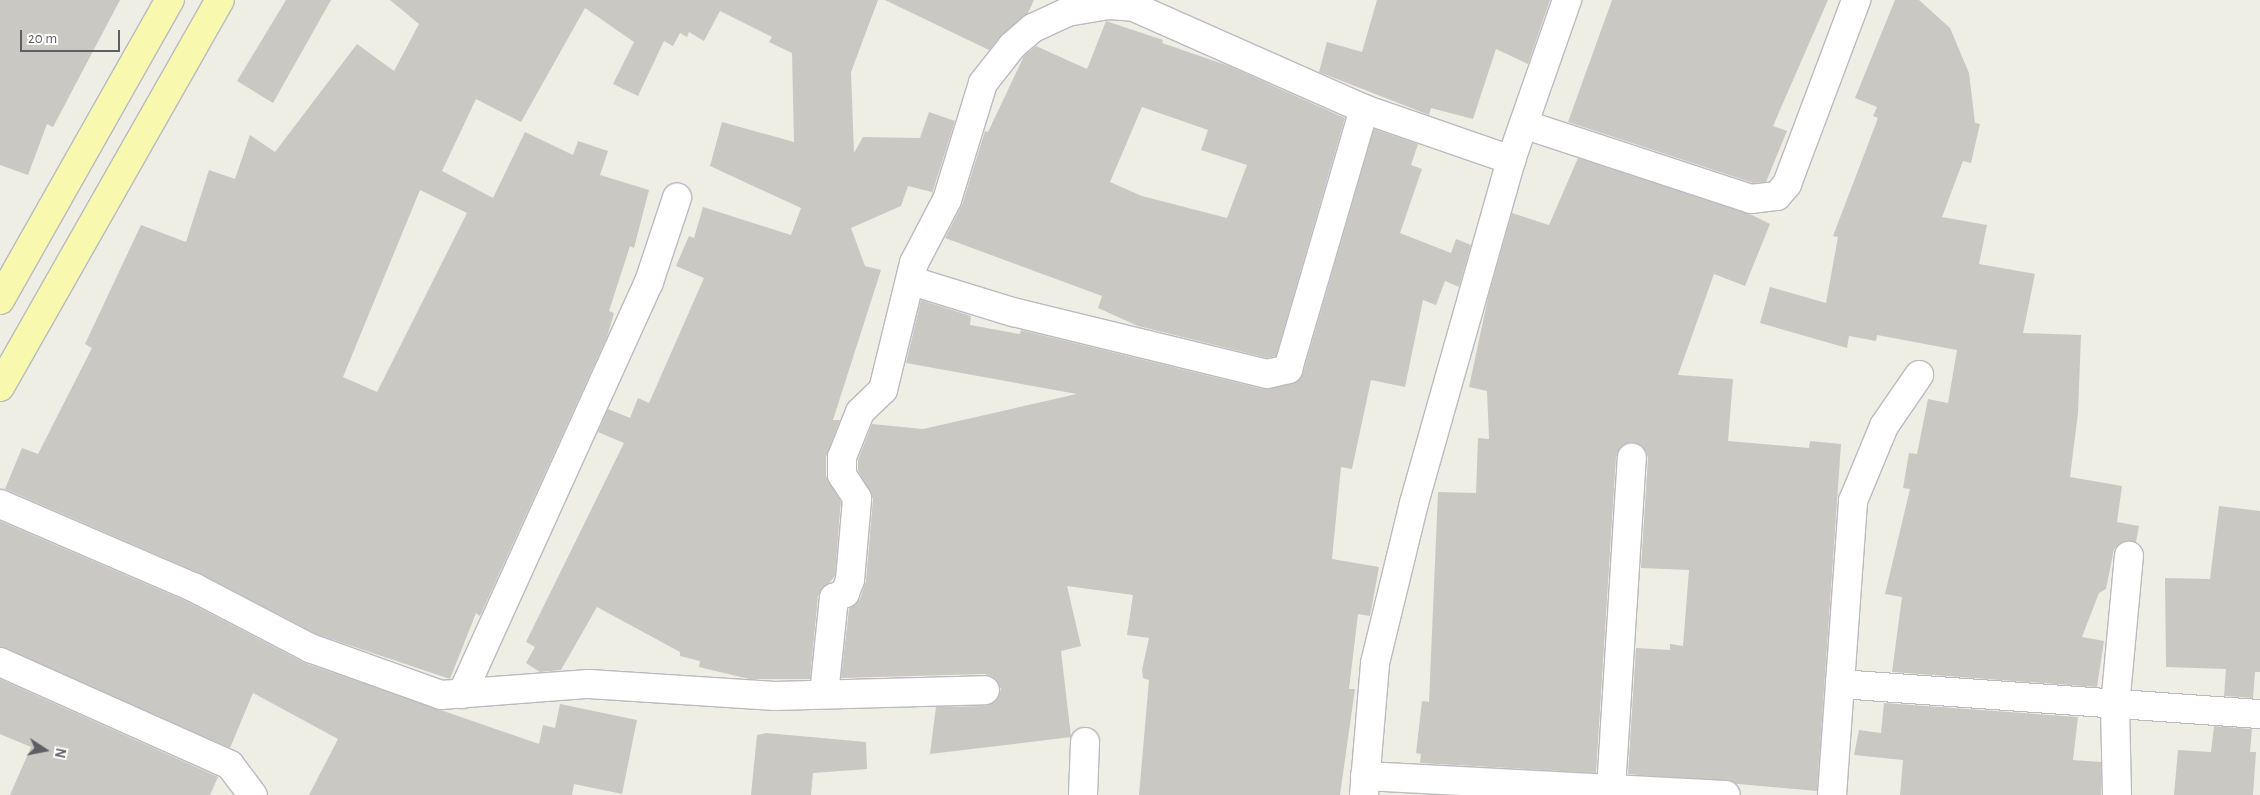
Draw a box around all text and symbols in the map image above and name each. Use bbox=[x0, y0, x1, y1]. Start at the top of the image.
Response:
scale bar bbox=[22, 20, 122, 52]
text: 20 m bbox=[28, 31, 57, 46]
north arrow bbox=[20, 725, 70, 775]
text: N bbox=[52, 747, 68, 759]

